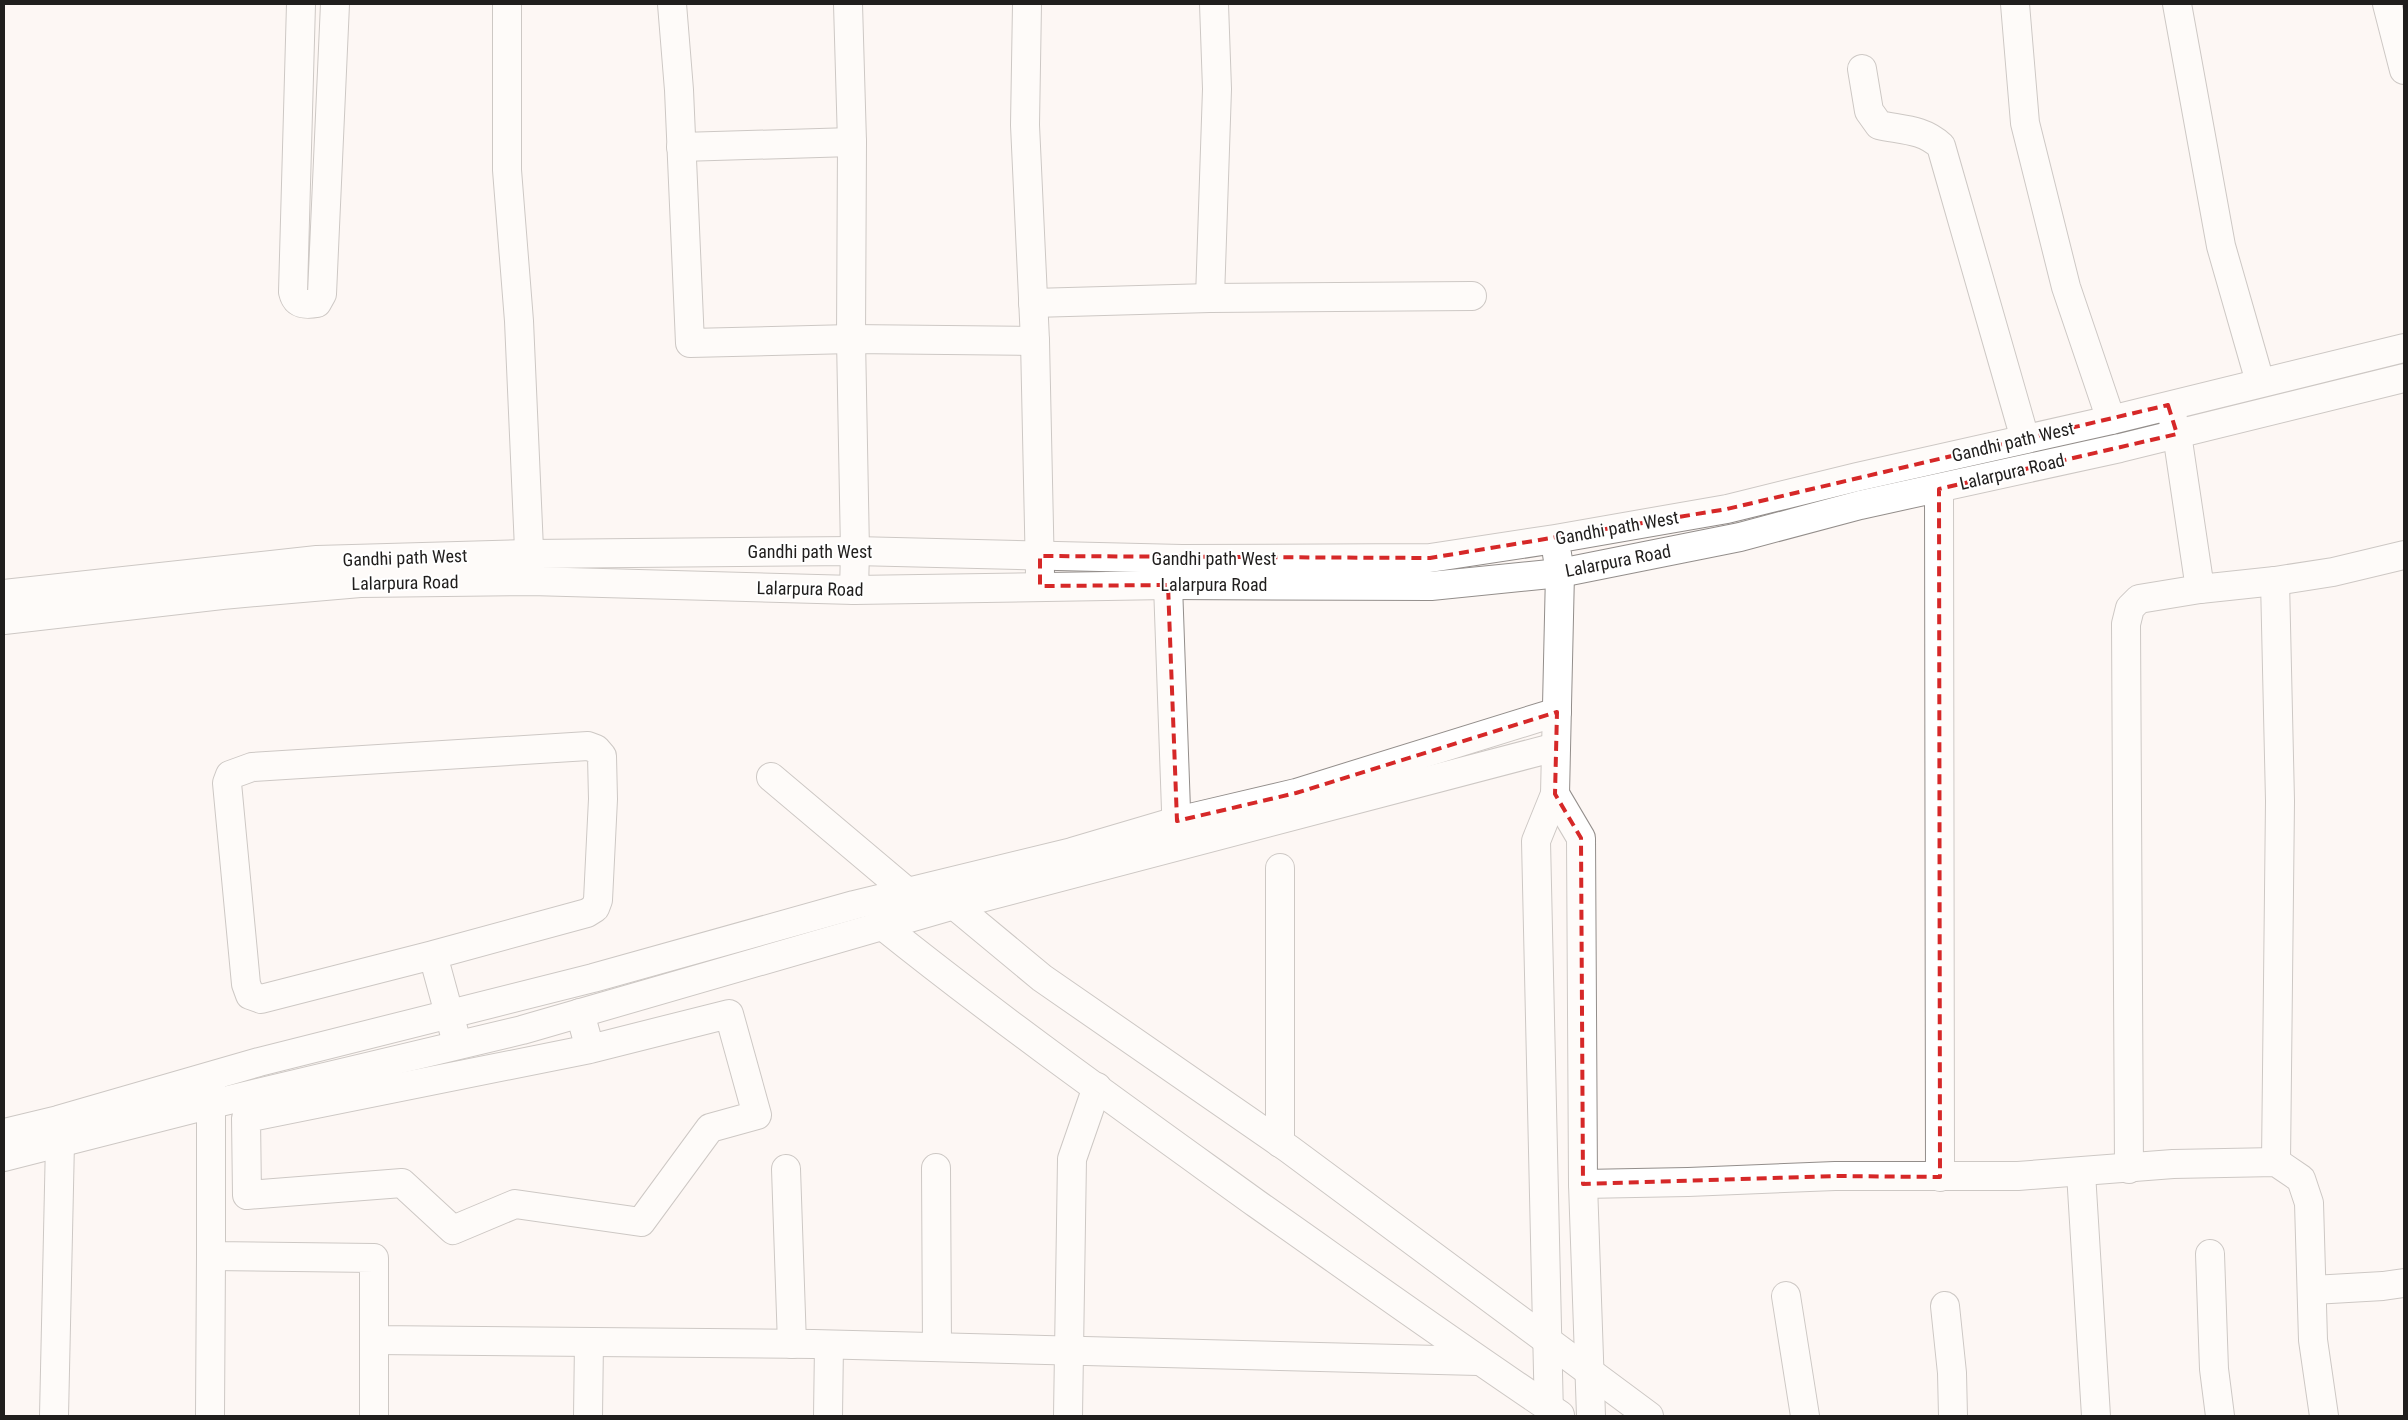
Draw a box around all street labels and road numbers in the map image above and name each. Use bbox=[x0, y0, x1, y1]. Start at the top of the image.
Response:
street label: Gandhi path West bbox=[1950, 417, 2076, 466]
street label: Lalarpura Road bbox=[1957, 449, 2066, 494]
street label: Gandhi path West bbox=[1554, 506, 1680, 549]
street label: Lalarpura Road bbox=[1563, 540, 1672, 581]
street label: Gandhi path West bbox=[748, 541, 872, 562]
street label: Gandhi path West bbox=[342, 545, 468, 570]
street label: Gandhi path West bbox=[1152, 548, 1276, 569]
street label: Lalarpura Road bbox=[351, 571, 459, 594]
street label: Lalarpura Road bbox=[1160, 574, 1268, 595]
street label: Lalarpura Road bbox=[756, 577, 864, 600]

